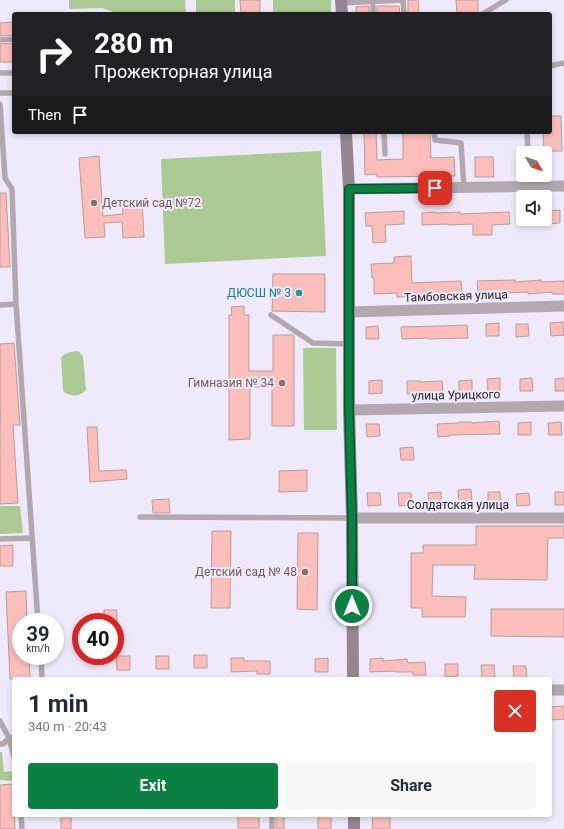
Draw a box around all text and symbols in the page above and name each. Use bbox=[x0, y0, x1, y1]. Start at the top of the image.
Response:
text: 280 m bbox=[94, 27, 173, 60]
icon: right bbox=[28, 28, 80, 80]
text: Прожекторная улица bbox=[94, 61, 273, 82]
icon: arrive bbox=[69, 104, 91, 126]
text: Then bbox=[28, 106, 61, 124]
north arrow bbox=[516, 146, 552, 182]
map controls bbox=[516, 146, 552, 226]
pin bbox=[418, 171, 452, 205]
icon: arrive bbox=[424, 177, 446, 199]
button: sound bbox=[516, 190, 552, 226]
place label: Детский сад №72 bbox=[102, 196, 201, 210]
marker: Детский сад №72 bbox=[89, 198, 99, 208]
place label: ДЮСШ № 3 bbox=[227, 286, 291, 300]
street label: Тамбовская улица bbox=[404, 287, 508, 305]
marker: ДЮСШ № 3 bbox=[294, 288, 304, 298]
place label: Гимназия № 34 bbox=[188, 376, 274, 390]
marker: Гимназия № 34 bbox=[277, 378, 287, 388]
street label: улица Урицкого bbox=[412, 387, 501, 403]
street label: Солдатская улица bbox=[407, 498, 509, 512]
place label: Детский сад № 48 bbox=[195, 565, 297, 579]
marker: Детский сад № 48 bbox=[300, 567, 310, 577]
position arrow bbox=[331, 585, 373, 627]
speed limit sign: 40 bbox=[72, 613, 124, 665]
text: 39 bbox=[27, 622, 49, 646]
text: km/h bbox=[26, 643, 50, 654]
text: 1 min bbox=[28, 690, 88, 718]
button: close bbox=[494, 690, 536, 732]
text: 340 m · 20:43 bbox=[28, 719, 107, 734]
button: Exit bbox=[28, 763, 278, 809]
button: Share bbox=[286, 763, 536, 809]

